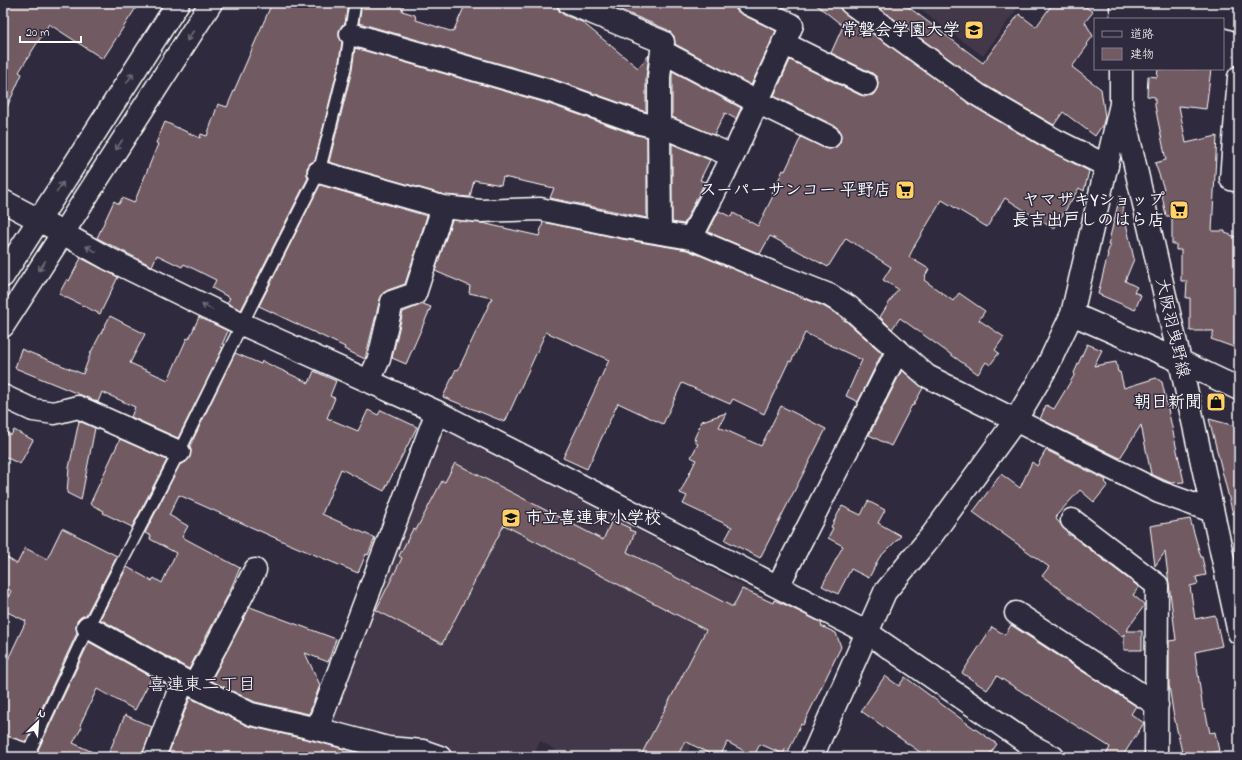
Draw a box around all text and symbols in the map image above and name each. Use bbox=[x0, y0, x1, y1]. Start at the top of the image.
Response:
scale bar bbox=[20, 18, 81, 44]
place label: 常磐会学園大学 bbox=[841, 18, 960, 43]
legend bbox=[1094, 18, 1224, 70]
school or university icon: 常磐会学園大学 bbox=[963, 19, 985, 41]
text: 20 m bbox=[26, 24, 49, 42]
text: 道路 bbox=[1130, 26, 1154, 44]
one-way arrow bbox=[186, 30, 194, 41]
text: 建物 bbox=[1130, 46, 1154, 64]
one-way arrow bbox=[126, 72, 135, 83]
one-way arrow bbox=[115, 139, 123, 151]
place label: スーパーサンコー 平野店 bbox=[700, 178, 891, 203]
supermarket icon: スーパーサンコー 平野店 bbox=[894, 179, 916, 201]
one-way arrow bbox=[56, 182, 64, 193]
place label: ヤマザキYショップ 長吉出戸しのはら店 bbox=[1012, 188, 1165, 233]
supermarket icon: ヤマザキYショップ 長吉出戸しのはら店 bbox=[1168, 199, 1190, 221]
one-way arrow bbox=[85, 244, 97, 252]
one-way arrow bbox=[37, 260, 45, 272]
street label: 大阪羽曳野線 bbox=[1148, 275, 1196, 381]
one-way arrow bbox=[201, 303, 213, 310]
place label: 朝日新聞 bbox=[1134, 390, 1202, 415]
shop icon: 朝日新聞 bbox=[1205, 391, 1227, 413]
place label: 市立喜連東小学校 bbox=[525, 506, 661, 531]
school or university icon: 市立喜連東小学校 bbox=[500, 507, 522, 529]
district label: 喜連東二丁目 bbox=[148, 673, 256, 699]
north arrow bbox=[18, 702, 58, 742]
text: N bbox=[35, 705, 49, 723]

